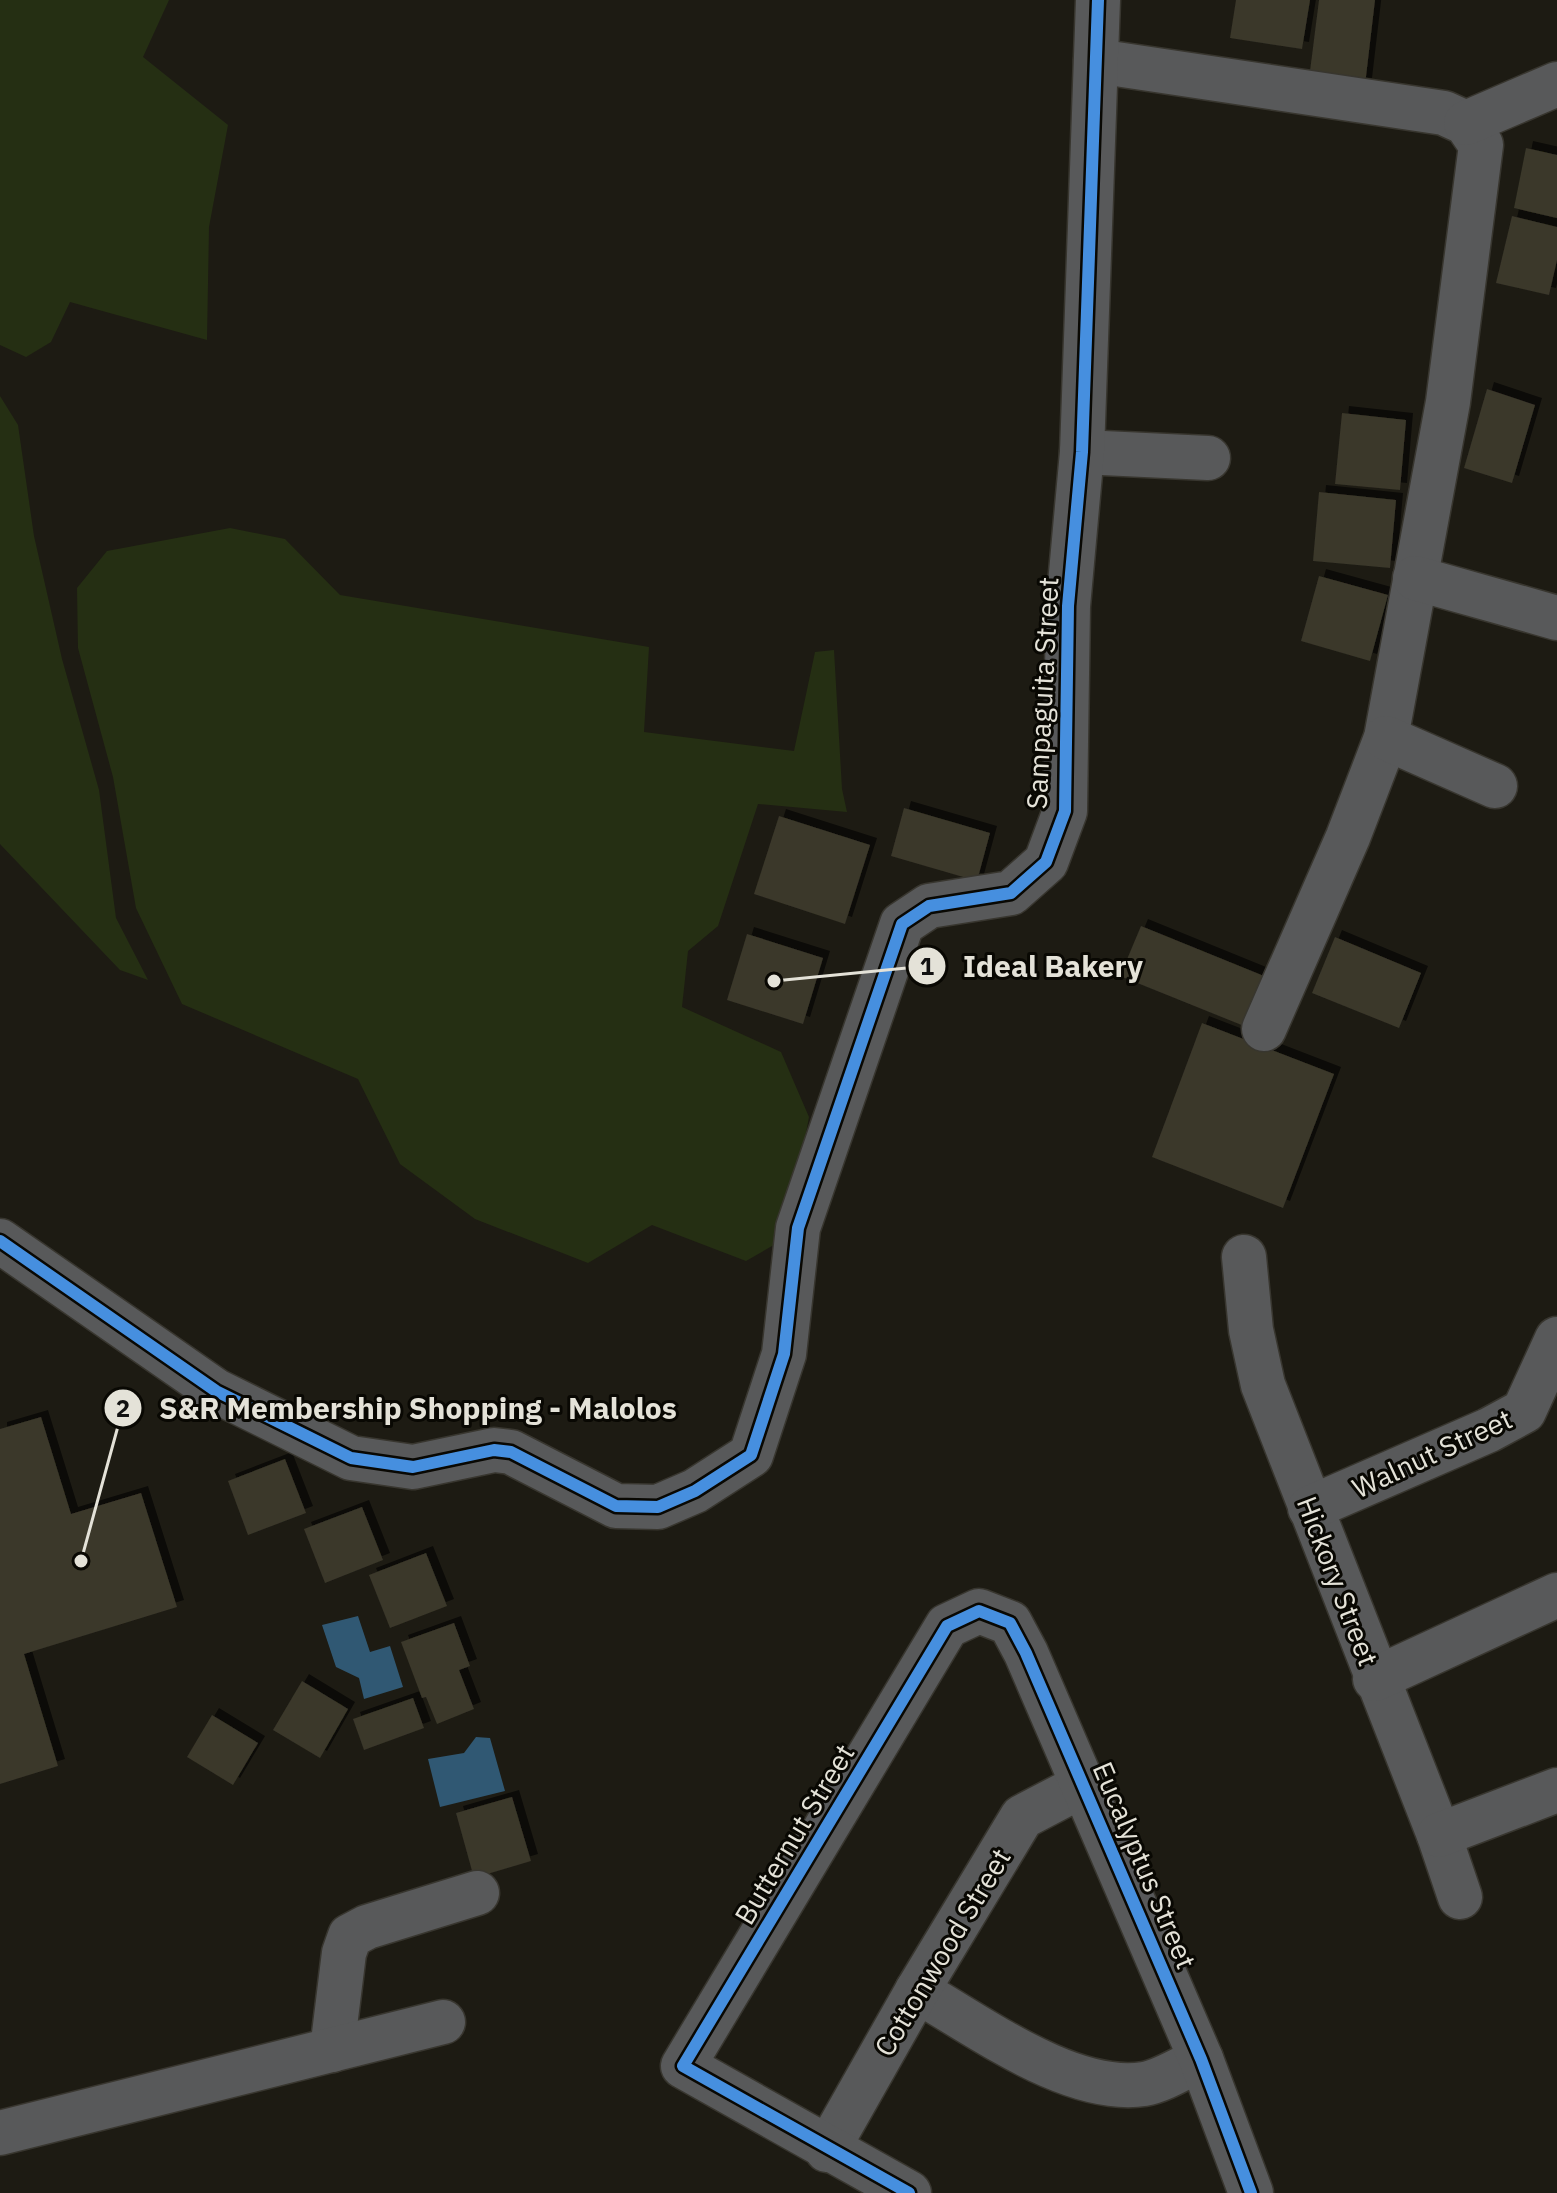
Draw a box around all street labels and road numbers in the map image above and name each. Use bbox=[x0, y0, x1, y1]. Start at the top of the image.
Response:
street label: Sampaguita Street bbox=[1017, 576, 1067, 810]
street label: Walnut Street bbox=[1346, 1400, 1518, 1506]
street label: Hickory Street bbox=[1289, 1491, 1387, 1671]
street label: Butternut Street bbox=[726, 1737, 862, 1931]
street label: Eucalyptus Street bbox=[1085, 1756, 1205, 1974]
street label: Cottonwood Street bbox=[865, 1841, 1019, 2063]

